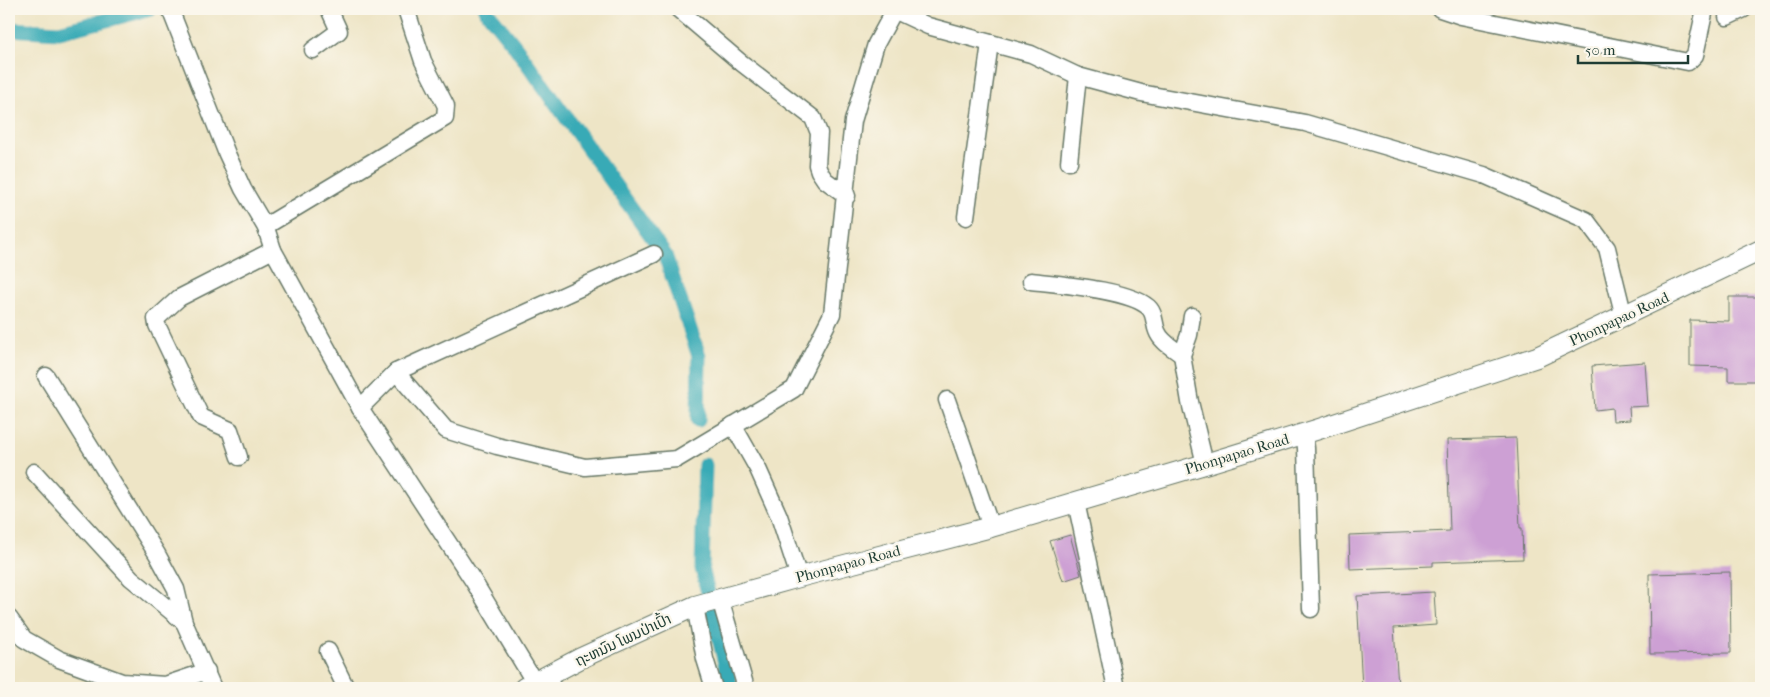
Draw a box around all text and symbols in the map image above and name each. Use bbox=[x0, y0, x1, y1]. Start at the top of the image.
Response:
scale bar bbox=[1578, 32, 1688, 64]
text: 50 m bbox=[1585, 41, 1616, 59]
street label: Phonpapao Road bbox=[1566, 288, 1672, 350]
street label: Phonpapao Road bbox=[1183, 429, 1292, 478]
street label: Phonpapao Road bbox=[794, 541, 903, 587]
street label: ຖະຫນົນ ໂພນປ່າເປົ້າ bbox=[571, 608, 674, 670]

